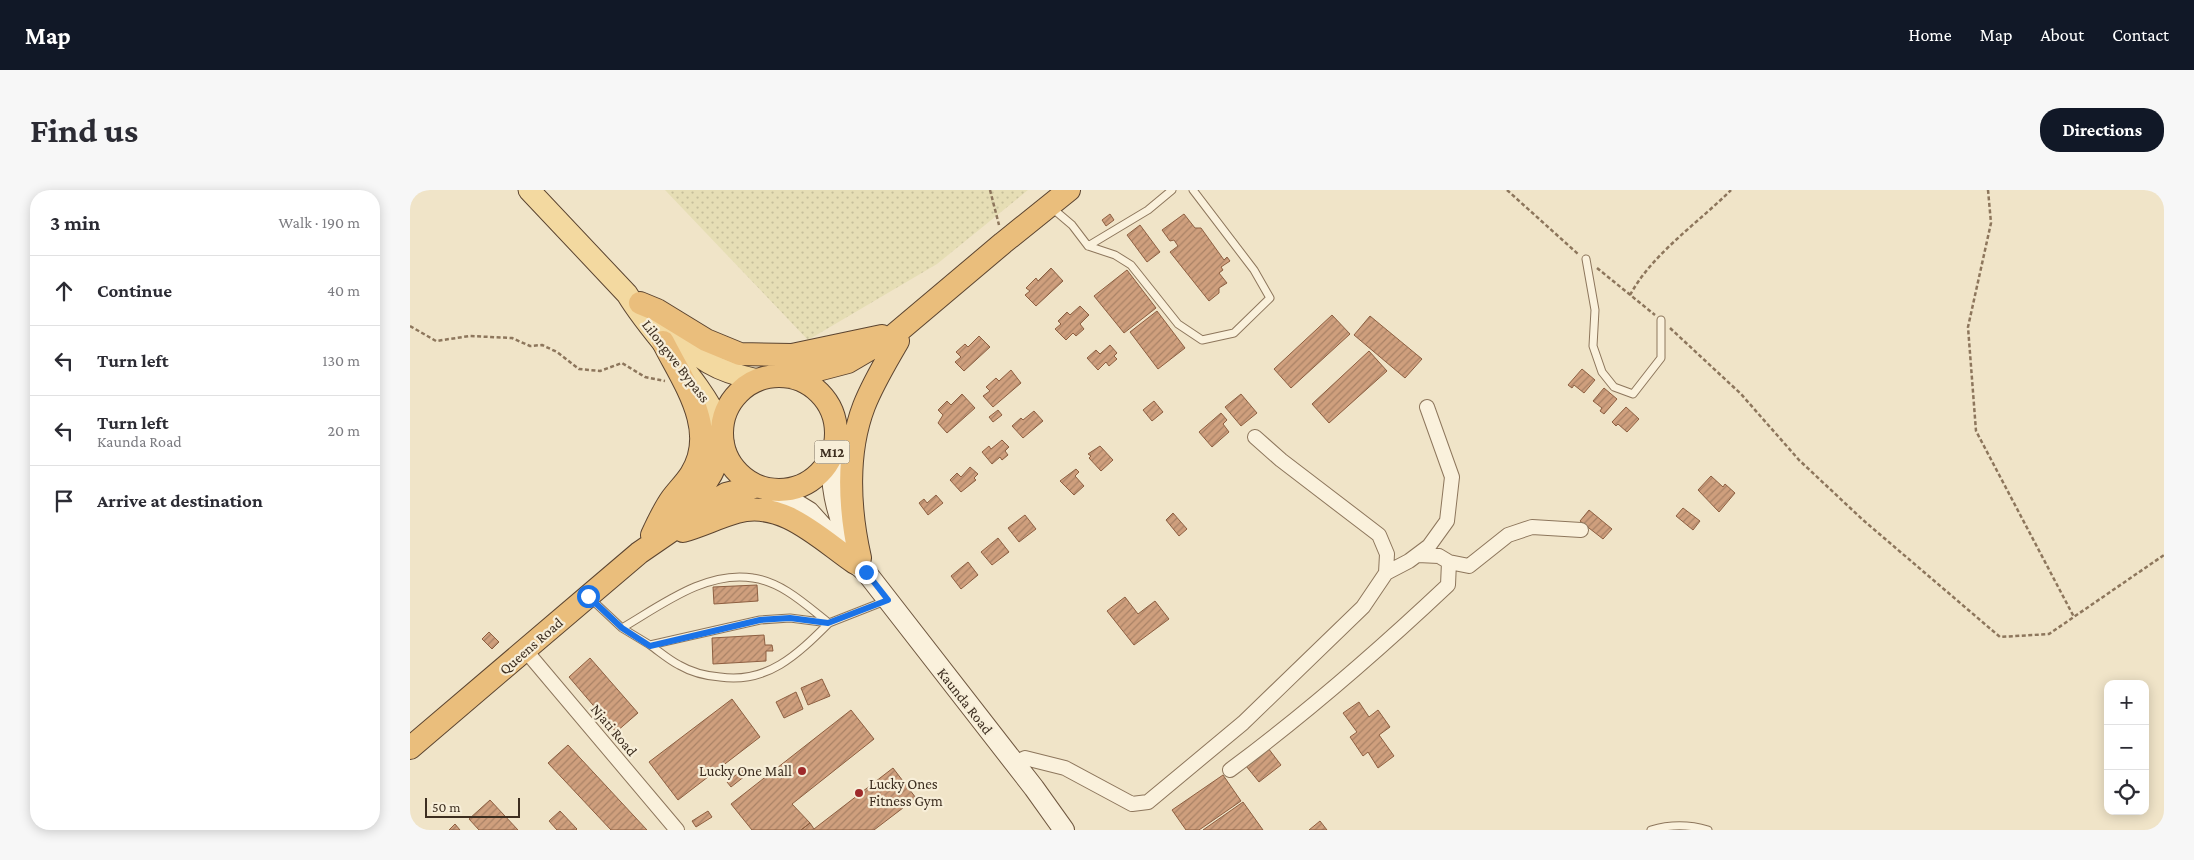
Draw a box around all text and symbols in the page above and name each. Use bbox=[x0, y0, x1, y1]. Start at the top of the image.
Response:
text: Map bbox=[25, 22, 71, 49]
text: Home bbox=[1909, 25, 1952, 45]
text: Map bbox=[1980, 25, 2012, 45]
text: About bbox=[2040, 25, 2084, 45]
text: Contact bbox=[2112, 25, 2169, 45]
button: Directions bbox=[2040, 108, 2164, 152]
text: Find us bbox=[30, 111, 138, 150]
text: 3 min bbox=[50, 211, 100, 235]
text: Walk · 190 m bbox=[279, 214, 360, 231]
icon: ahead bbox=[50, 277, 78, 305]
text: Continue bbox=[97, 280, 172, 301]
text: 40 m bbox=[327, 282, 360, 299]
street label: Lilongwe Bypass bbox=[638, 317, 713, 406]
icon: left bbox=[50, 347, 78, 375]
text: Turn left bbox=[97, 350, 169, 371]
text: 130 m bbox=[322, 352, 360, 369]
text: Turn left bbox=[97, 412, 169, 433]
icon: left bbox=[50, 417, 78, 445]
text: 20 m bbox=[327, 422, 360, 439]
text: Kaunda Road bbox=[97, 433, 182, 450]
road number: M12 bbox=[814, 440, 850, 464]
icon: arrive bbox=[50, 487, 78, 515]
text: Arrive at destination bbox=[97, 490, 263, 511]
route end bbox=[855, 561, 878, 584]
route start bbox=[577, 585, 600, 608]
street label: Queens Road bbox=[496, 614, 566, 678]
street label: Kaunda Road bbox=[934, 665, 996, 737]
map controls bbox=[2104, 680, 2149, 815]
button: + bbox=[2104, 680, 2149, 725]
street label: Njati Road bbox=[587, 701, 640, 760]
button: − bbox=[2104, 725, 2149, 770]
place label: Lucky One Mall bbox=[699, 763, 792, 780]
marker: Lucky One Mall bbox=[796, 765, 808, 777]
button: locate bbox=[2104, 770, 2149, 815]
place label: Lucky Ones Fitness Gym bbox=[869, 776, 943, 810]
marker: Lucky Ones Fitness Gym bbox=[853, 787, 865, 799]
scale bar bbox=[425, 795, 520, 818]
text: 50 m bbox=[432, 799, 460, 815]

